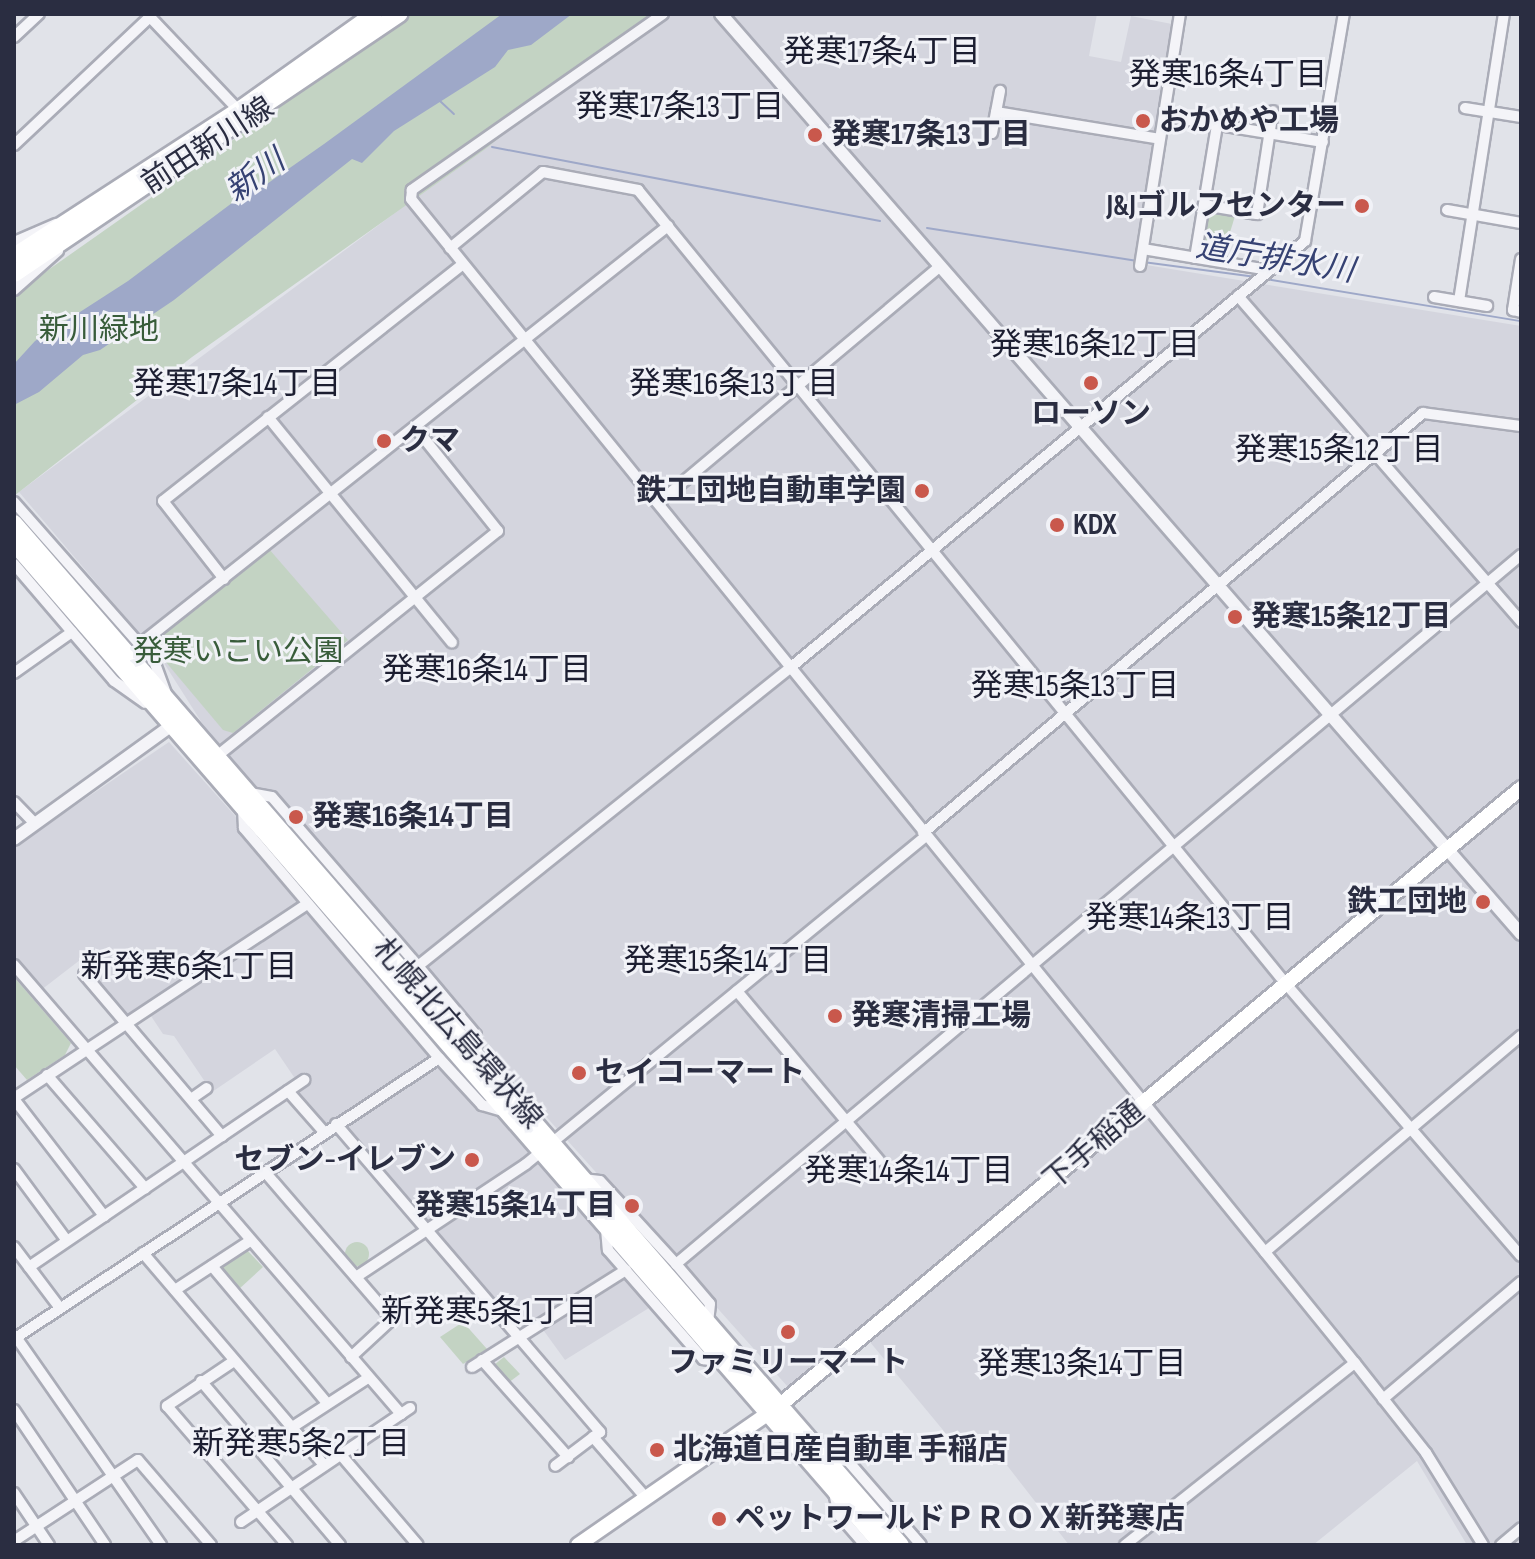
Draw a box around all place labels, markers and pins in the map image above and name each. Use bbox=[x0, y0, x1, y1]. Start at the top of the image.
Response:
place label: おかめや工場 bbox=[1159, 103, 1339, 139]
marker: おかめや工場 bbox=[1134, 112, 1152, 130]
place label: 発寒17条13丁目 bbox=[831, 117, 1031, 153]
marker: 発寒17条13丁目 bbox=[806, 126, 824, 144]
place label: J&Jゴルフセンター bbox=[1107, 188, 1346, 224]
marker: J&Jゴルフセンター bbox=[1353, 197, 1371, 215]
marker: ローソン bbox=[1082, 374, 1100, 392]
place label: ローソン bbox=[1031, 396, 1151, 432]
place label: クマ bbox=[400, 423, 460, 459]
marker: クマ bbox=[375, 432, 393, 450]
place label: 鉄工団地自動車学園 bbox=[636, 473, 906, 509]
marker: 鉄工団地自動車学園 bbox=[913, 482, 931, 500]
place label: KDX bbox=[1073, 507, 1116, 543]
marker: KDX bbox=[1048, 516, 1066, 534]
place label: 発寒15条12丁目 bbox=[1251, 599, 1451, 635]
marker: 発寒15条12丁目 bbox=[1226, 608, 1244, 626]
place label: 発寒16条14丁目 bbox=[312, 799, 514, 835]
marker: 発寒16条14丁目 bbox=[287, 808, 305, 826]
place label: 鉄工団地 bbox=[1347, 884, 1467, 920]
marker: 鉄工団地 bbox=[1474, 893, 1492, 911]
place label: 発寒清掃工場 bbox=[851, 998, 1031, 1034]
marker: 発寒清掃工場 bbox=[826, 1007, 844, 1025]
place label: セイコーマート bbox=[595, 1055, 805, 1091]
marker: セイコーマート bbox=[570, 1064, 588, 1082]
place label: セブン-イレブン bbox=[235, 1142, 456, 1178]
marker: セブン-イレブン bbox=[463, 1151, 481, 1169]
place label: 発寒15条14丁目 bbox=[415, 1188, 616, 1224]
marker: 発寒15条14丁目 bbox=[623, 1197, 641, 1215]
marker: ファミリーマート bbox=[779, 1323, 797, 1341]
place label: ファミリーマート bbox=[668, 1345, 908, 1381]
place label: 北海道日産自動車 手稲店 bbox=[673, 1432, 1008, 1468]
marker: 北海道日産自動車 手稲店 bbox=[648, 1441, 666, 1459]
place label: ペットワールドＰＲＯＸ新発寒店 bbox=[735, 1501, 1185, 1537]
marker: ペットワールドＰＲＯＸ新発寒店 bbox=[710, 1510, 728, 1528]

